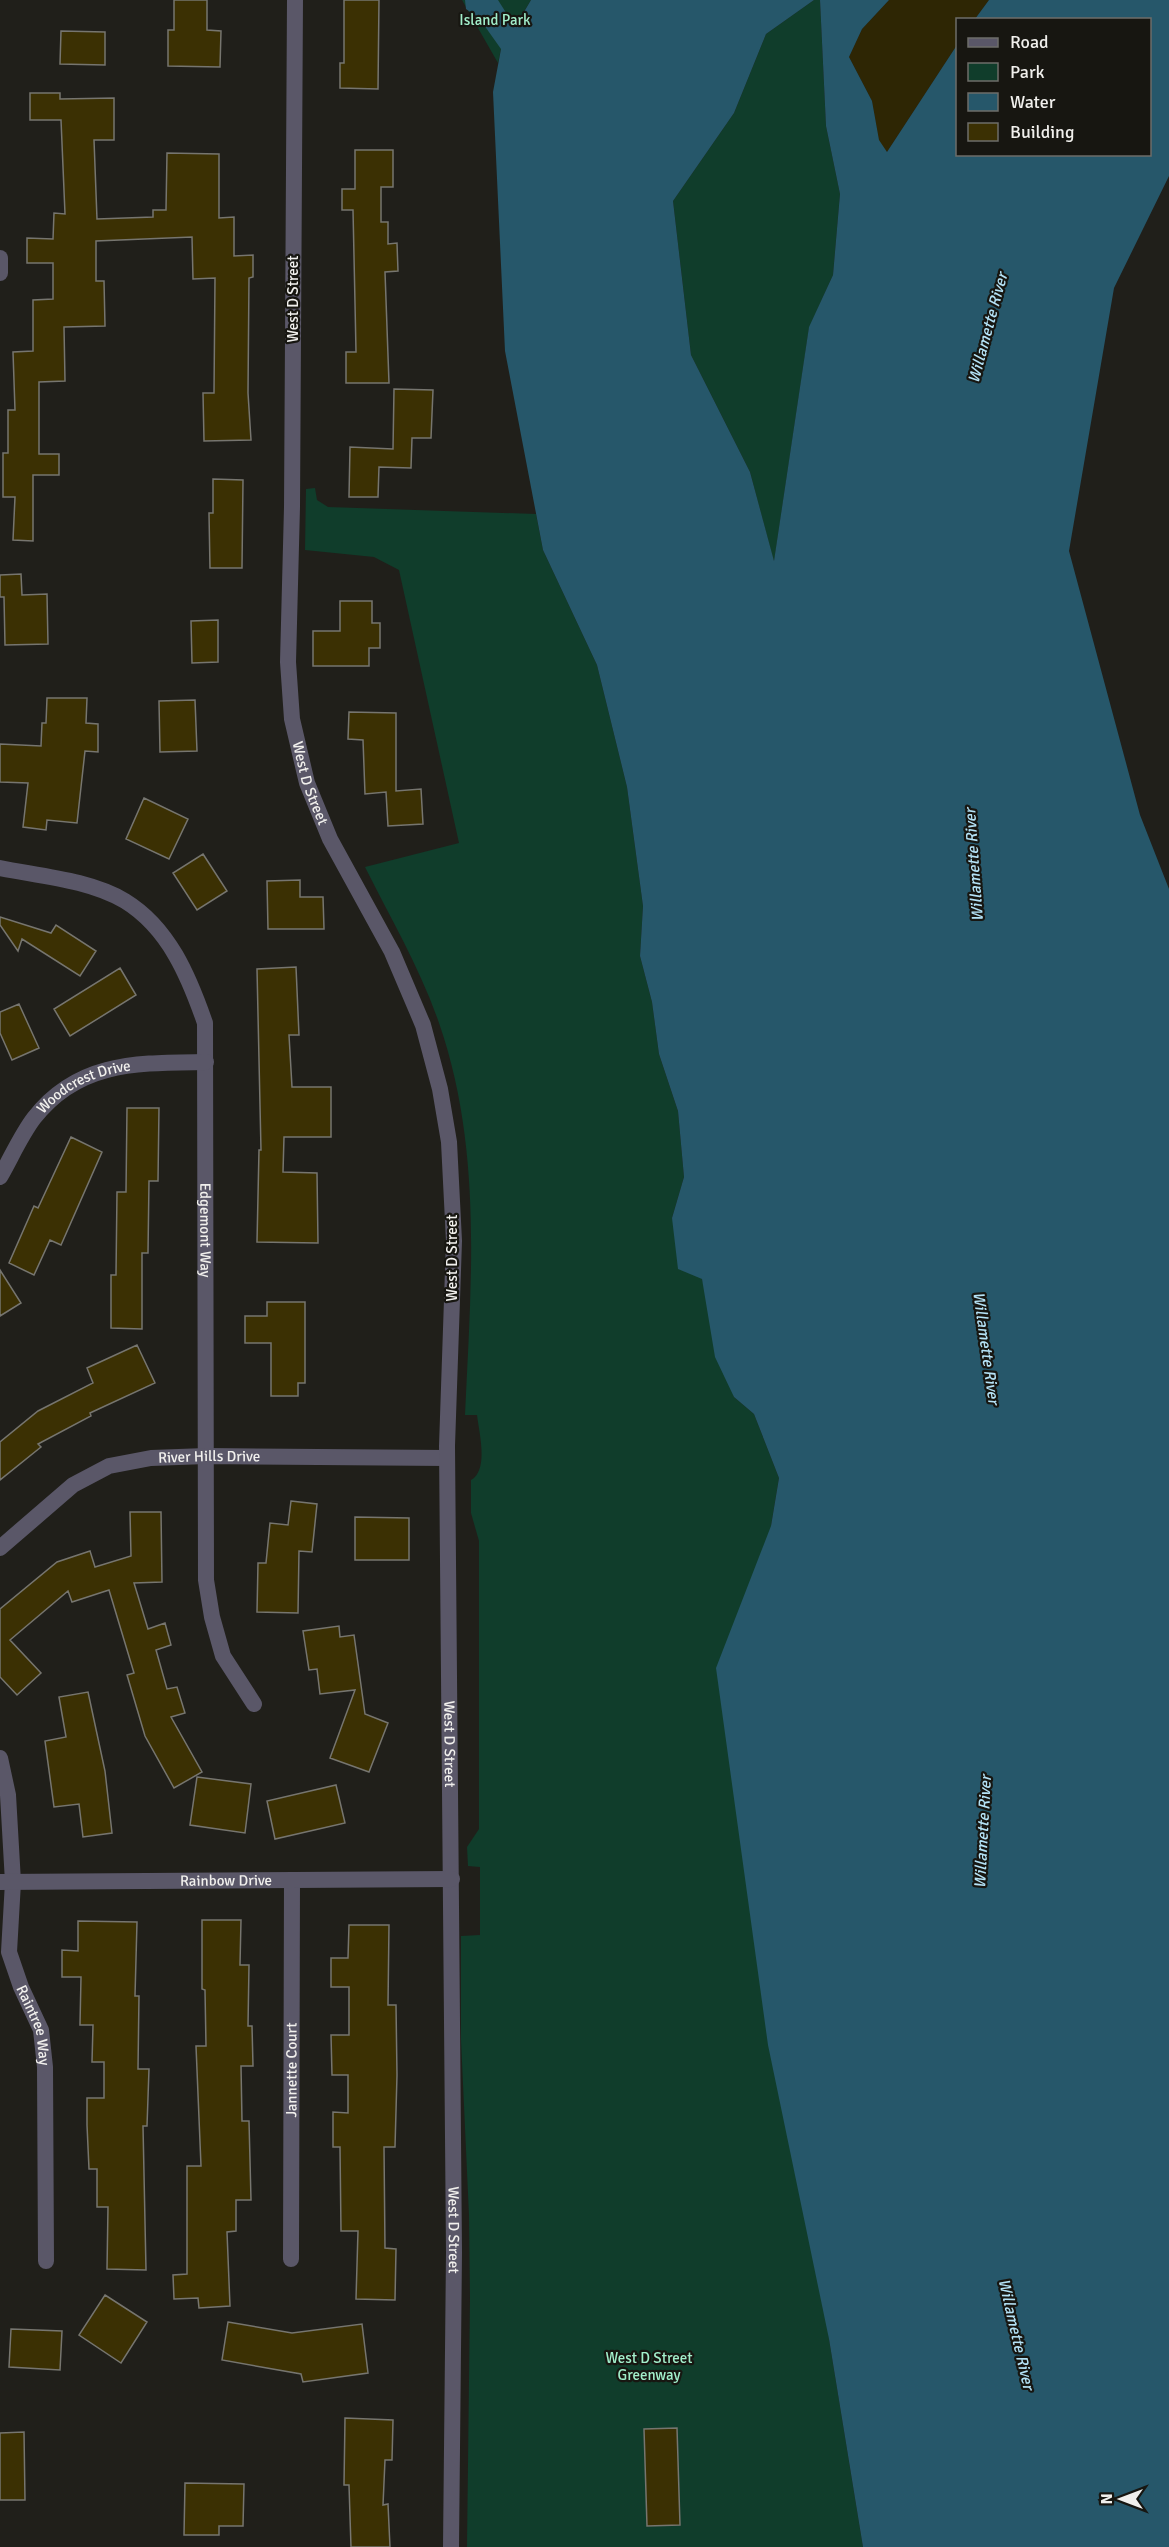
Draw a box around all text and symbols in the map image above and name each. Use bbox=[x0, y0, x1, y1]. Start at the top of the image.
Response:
park label: Island Park bbox=[459, 11, 531, 29]
legend bbox=[956, 18, 1151, 156]
text: Road bbox=[1010, 31, 1049, 53]
text: Park bbox=[1010, 61, 1045, 83]
text: Water bbox=[1010, 91, 1056, 113]
text: Building bbox=[1010, 121, 1074, 143]
street label: West D Street bbox=[284, 256, 302, 342]
water label: Willamette River bbox=[964, 269, 1013, 385]
street label: West D Street bbox=[289, 740, 332, 828]
water label: Willamette River bbox=[960, 806, 988, 922]
street label: Woodcrest Drive bbox=[33, 1056, 132, 1117]
street label: Edgemont Way bbox=[196, 1183, 214, 1278]
street label: West D Street bbox=[443, 1215, 461, 1301]
water label: Willamette River bbox=[968, 1290, 1004, 1408]
street label: River Hills Drive bbox=[158, 1447, 260, 1467]
street label: West D Street bbox=[440, 1701, 459, 1788]
water label: Willamette River bbox=[970, 1773, 996, 1889]
street label: Rainbow Drive bbox=[180, 1871, 272, 1890]
street label: Raintree Way bbox=[12, 1982, 54, 2066]
street label: Jannette Court bbox=[282, 2022, 301, 2118]
street label: West D Street bbox=[444, 2187, 463, 2274]
water label: Willamette River bbox=[994, 2277, 1039, 2394]
park label: West D Street Greenway bbox=[606, 2349, 692, 2384]
north arrow bbox=[1091, 2469, 1151, 2529]
text: N bbox=[1097, 2493, 1117, 2505]

